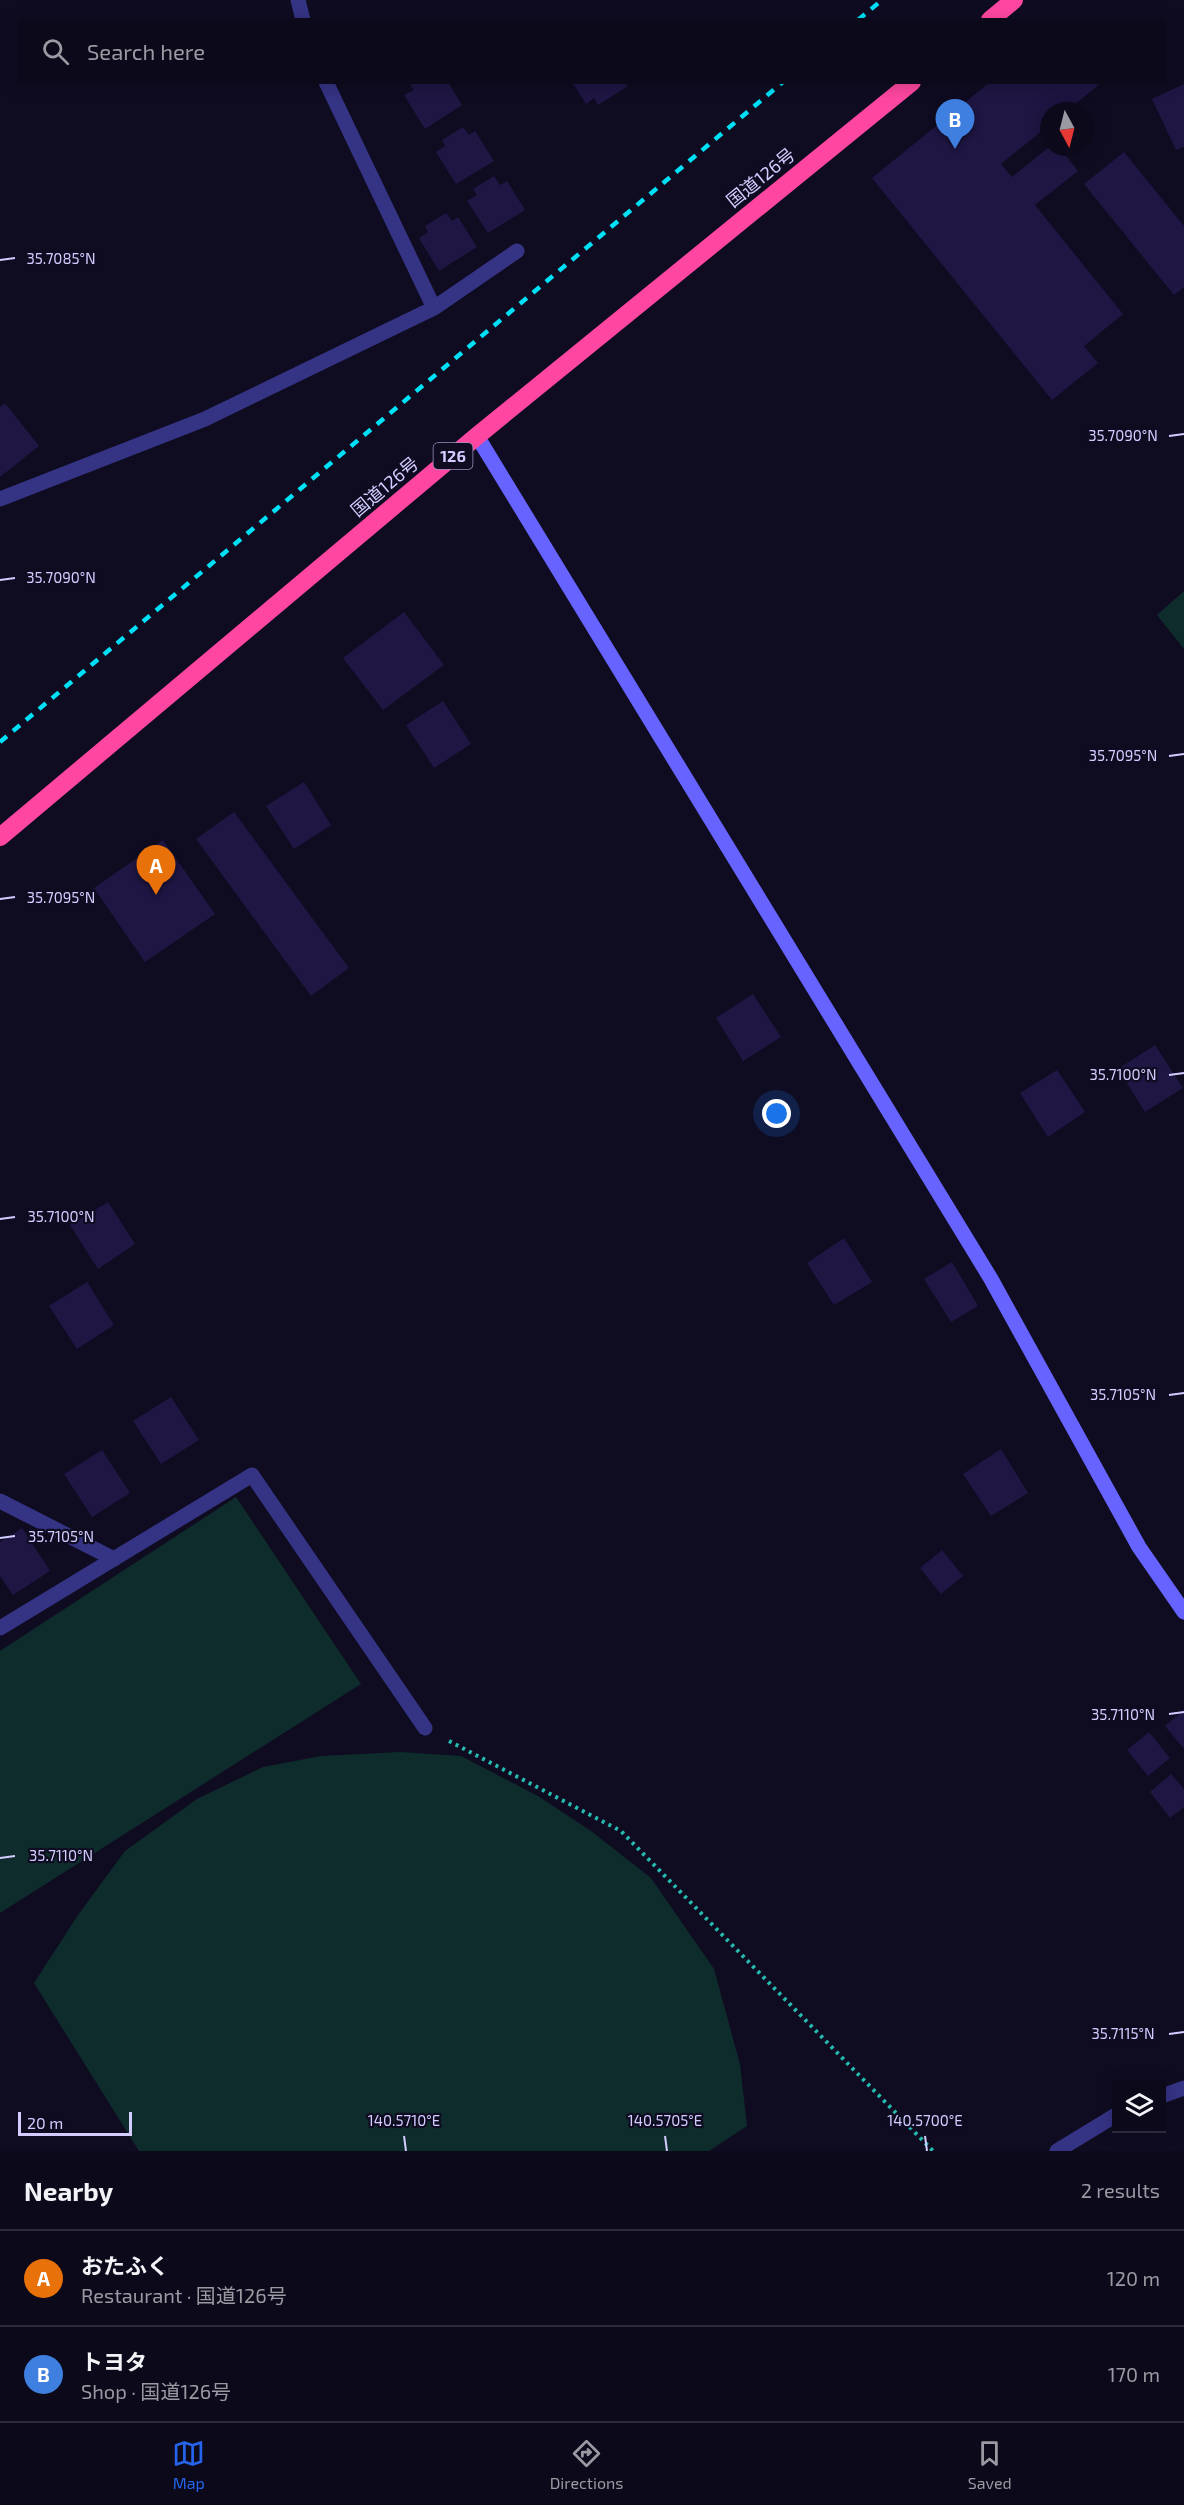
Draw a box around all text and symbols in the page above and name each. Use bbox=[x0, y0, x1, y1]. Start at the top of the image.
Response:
search box bbox=[18, 18, 1166, 84]
icon: search bbox=[39, 35, 72, 68]
text: Search here bbox=[87, 38, 205, 64]
pin: B bbox=[936, 100, 974, 149]
north arrow bbox=[1040, 102, 1094, 156]
street label: 国道126号 bbox=[722, 143, 799, 211]
text: 35.7085°N bbox=[26, 249, 96, 267]
text: 35.7090°N bbox=[1088, 426, 1158, 444]
road number: 126 bbox=[434, 443, 472, 469]
street label: 国道126号 bbox=[346, 452, 423, 521]
text: 35.7090°N bbox=[26, 568, 96, 586]
text: 35.7095°N bbox=[1089, 746, 1157, 764]
pin: A bbox=[136, 846, 176, 895]
text: 35.7095°N bbox=[27, 888, 95, 906]
text: 35.7100°N bbox=[1089, 1065, 1157, 1083]
your location bbox=[762, 1099, 791, 1128]
text: 35.7100°N bbox=[27, 1207, 95, 1225]
text: 35.7105°N bbox=[1090, 1385, 1156, 1403]
text: 35.7105°N bbox=[28, 1527, 94, 1545]
text: 35.7110°N bbox=[1091, 1705, 1155, 1723]
text: 35.7110°N bbox=[29, 1846, 93, 1864]
text: 35.7115°N bbox=[1092, 2024, 1154, 2042]
map controls bbox=[1112, 2079, 1166, 2133]
button: layers bbox=[1112, 2079, 1166, 2133]
scale bar bbox=[18, 2109, 132, 2136]
text: 140.5710°E bbox=[368, 2111, 440, 2129]
text: 140.5705°E bbox=[628, 2111, 702, 2129]
text: 140.5700°E bbox=[887, 2111, 963, 2129]
text: 20 m bbox=[27, 2113, 63, 2132]
text: Nearby bbox=[24, 2175, 113, 2206]
text: 2 results bbox=[1081, 2178, 1160, 2202]
text: おたふく bbox=[81, 2252, 169, 2278]
text: A bbox=[37, 2266, 50, 2290]
text: 120 m bbox=[1107, 2266, 1160, 2290]
text: Restaurant · 国道126号 bbox=[81, 2283, 287, 2307]
text: トヨタ bbox=[81, 2348, 147, 2374]
text: B bbox=[37, 2362, 50, 2386]
text: 170 m bbox=[1108, 2362, 1160, 2386]
text: Shop · 国道126号 bbox=[81, 2379, 231, 2403]
tab: Map bbox=[172, 2437, 205, 2492]
tab: Directions bbox=[550, 2437, 623, 2492]
tab: Saved bbox=[968, 2437, 1012, 2492]

